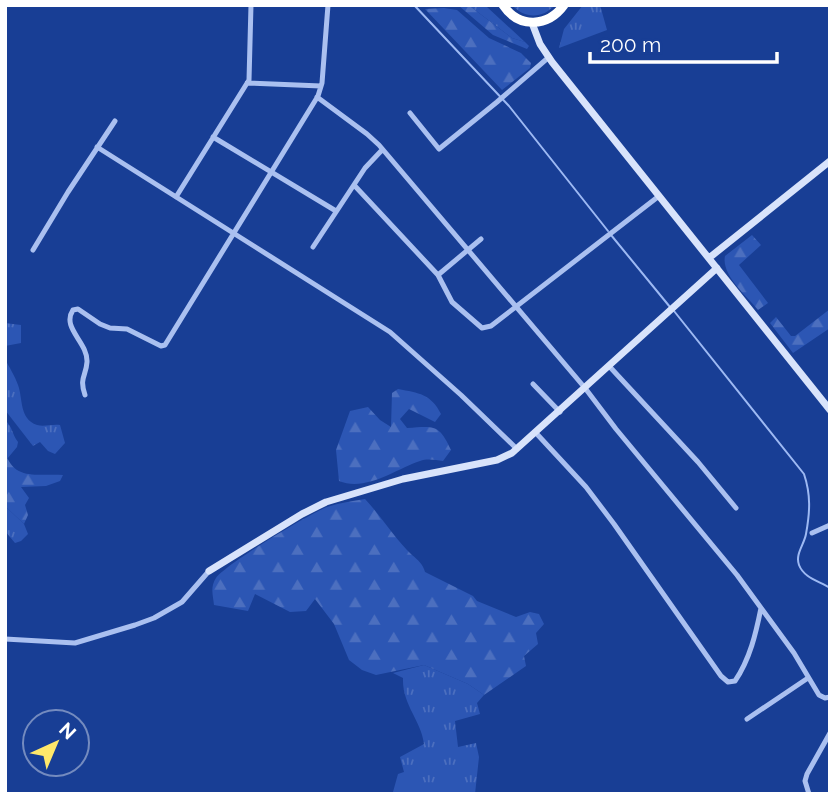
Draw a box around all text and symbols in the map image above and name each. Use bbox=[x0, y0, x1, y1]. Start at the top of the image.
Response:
scale bar bbox=[590, 21, 777, 65]
text: 200 m bbox=[600, 32, 661, 57]
north arrow bbox=[21, 708, 91, 778]
text: N bbox=[55, 718, 81, 744]

